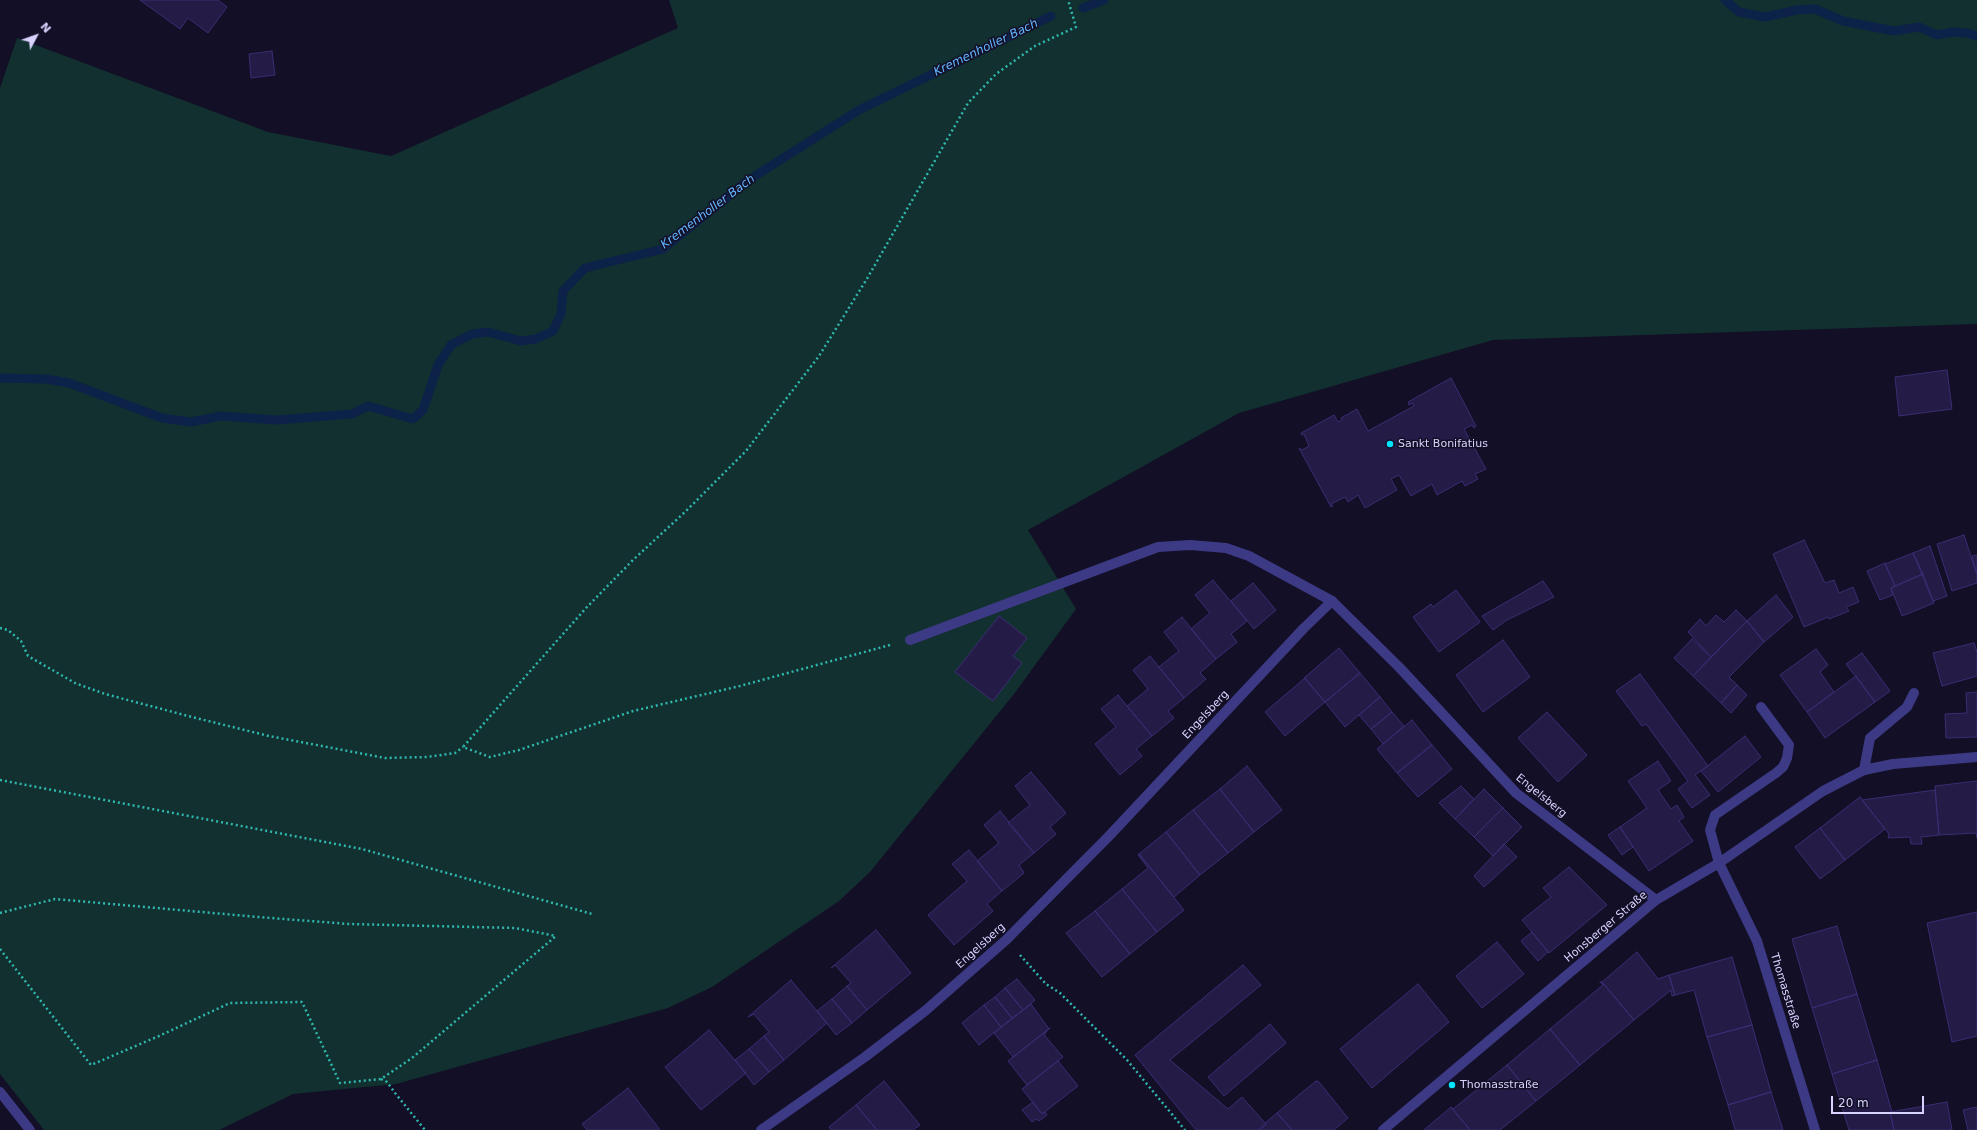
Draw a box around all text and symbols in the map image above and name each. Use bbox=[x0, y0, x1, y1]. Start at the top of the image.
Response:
north arrow bbox=[16, 16, 56, 56]
water label: Kremenholler Bach bbox=[931, 16, 1041, 80]
text: N bbox=[38, 20, 53, 36]
water label: Kremenholler Bach bbox=[658, 172, 758, 252]
place label: Sankt Bonifatius bbox=[1398, 437, 1488, 451]
marker: Sankt Bonifatius bbox=[1385, 439, 1395, 449]
street label: Engelsberg bbox=[1180, 688, 1232, 742]
street label: Engelsberg bbox=[1513, 772, 1569, 820]
street label: Honsberger Straße bbox=[1562, 889, 1650, 965]
street label: Engelsberg bbox=[954, 921, 1008, 971]
street label: Thomasstraße bbox=[1767, 951, 1803, 1031]
place label: Thomasstraße bbox=[1460, 1078, 1539, 1092]
marker: Thomasstraße bbox=[1447, 1080, 1457, 1090]
scale bar bbox=[1833, 1088, 1926, 1114]
text: 20 m bbox=[1838, 1096, 1869, 1110]

